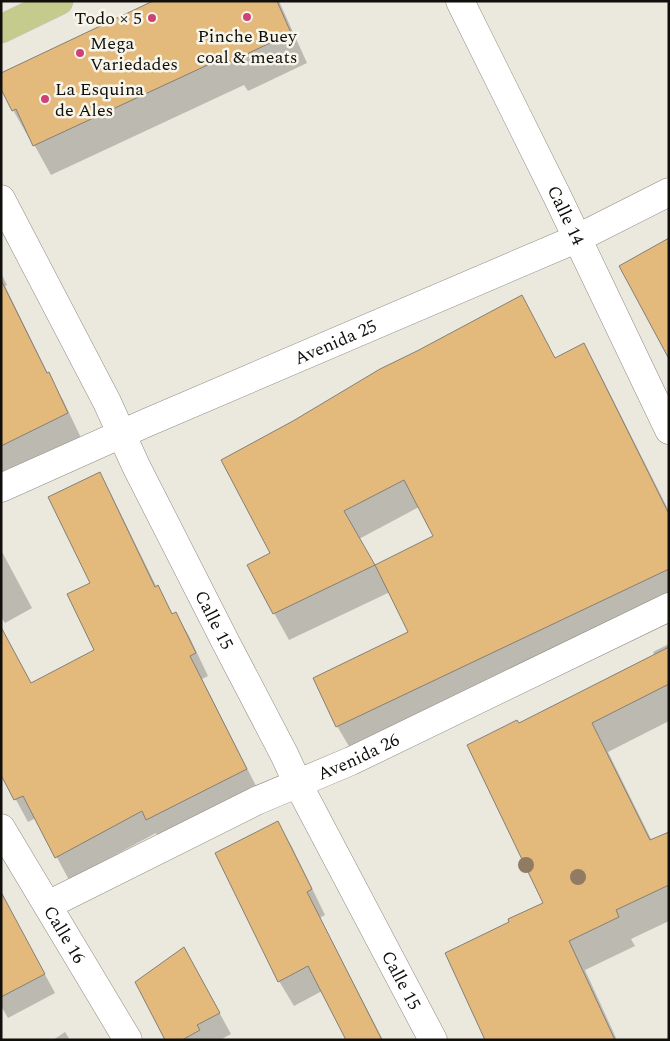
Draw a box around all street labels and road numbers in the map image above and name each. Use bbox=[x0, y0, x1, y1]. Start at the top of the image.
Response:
street label: Calle 14 bbox=[540, 181, 592, 250]
street label: Avenida 25 bbox=[290, 313, 381, 372]
street label: Calle 15 bbox=[187, 586, 240, 655]
street label: Avenida 26 bbox=[313, 727, 404, 788]
street label: Calle 16 bbox=[36, 900, 92, 969]
street label: Calle 15 bbox=[374, 946, 428, 1015]

